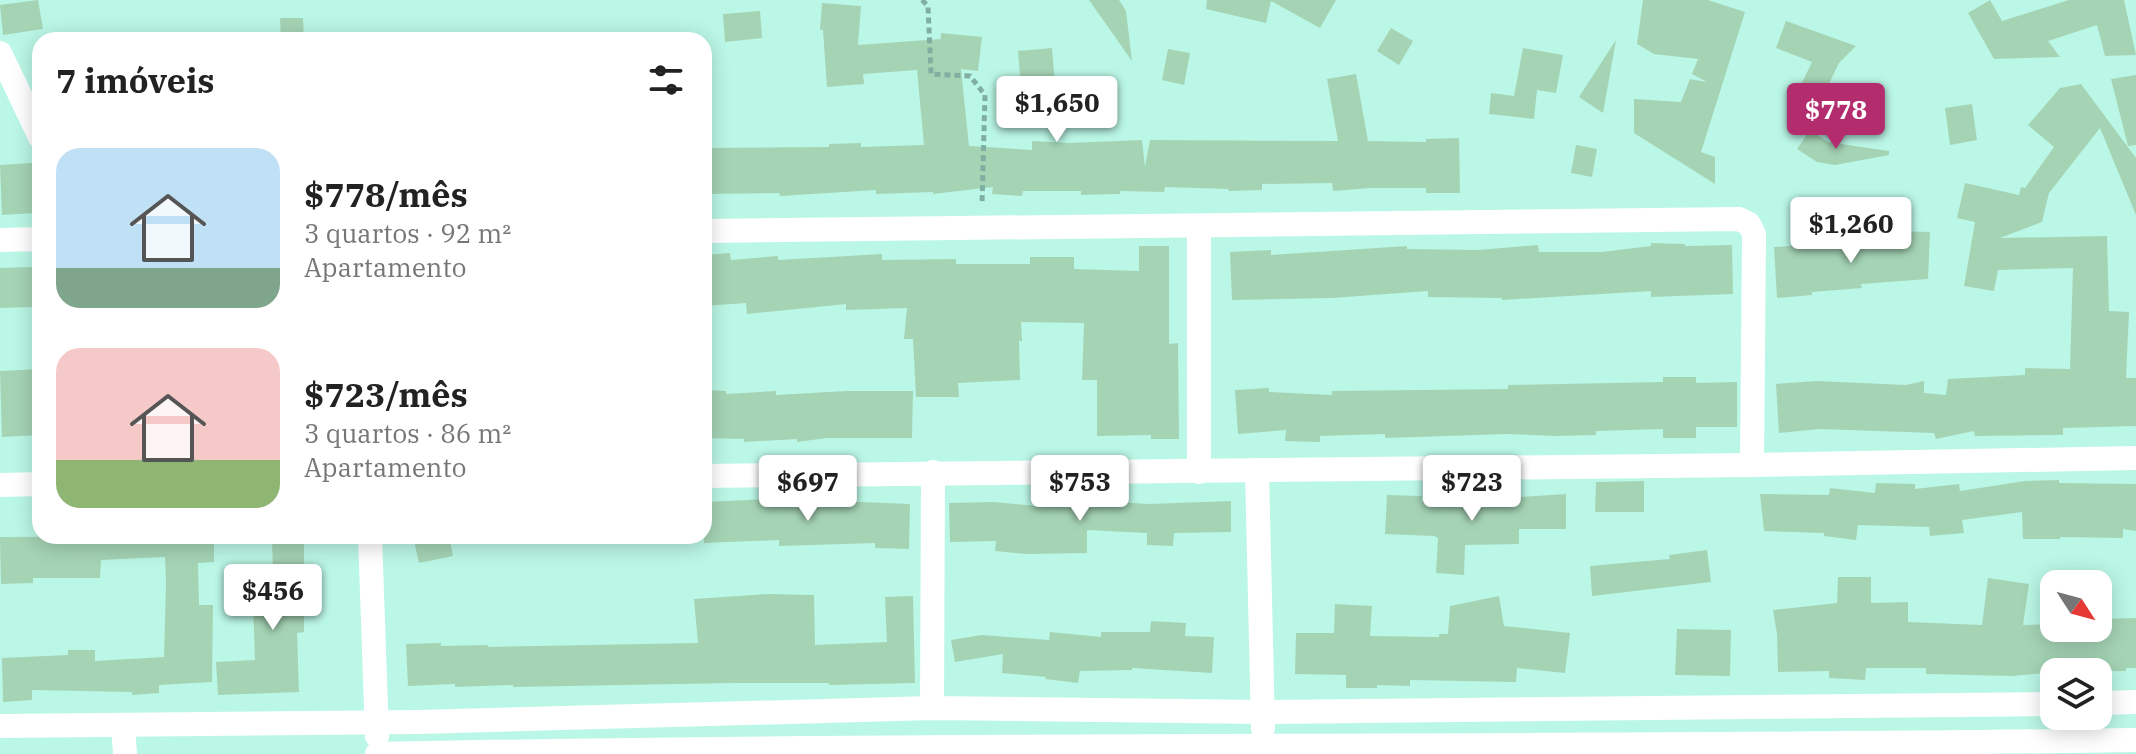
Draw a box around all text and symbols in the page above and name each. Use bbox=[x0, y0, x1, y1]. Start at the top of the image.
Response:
text: 7 imóveis bbox=[56, 58, 215, 102]
icon: filters bbox=[644, 58, 688, 102]
pin: $1,650 bbox=[992, 76, 1122, 144]
pin: $778 bbox=[1789, 83, 1883, 151]
text: $1,650 bbox=[1014, 85, 1100, 119]
text: $778 bbox=[1805, 92, 1867, 126]
text: $778/mês bbox=[304, 172, 468, 216]
icon: home bbox=[120, 180, 216, 276]
pin: $1,260 bbox=[1786, 197, 1916, 265]
text: $1,260 bbox=[1808, 206, 1894, 240]
text: 3 quartos · 92 m² bbox=[304, 216, 511, 250]
text: Apartamento bbox=[304, 250, 466, 284]
text: $723/mês bbox=[304, 372, 468, 416]
icon: home bbox=[120, 380, 216, 476]
text: 3 quartos · 86 m² bbox=[304, 416, 511, 450]
text: Apartamento bbox=[304, 450, 466, 484]
pin: $697 bbox=[761, 455, 855, 523]
pin: $753 bbox=[1033, 455, 1127, 523]
pin: $723 bbox=[1425, 455, 1519, 523]
text: $697 bbox=[777, 464, 839, 498]
text: $753 bbox=[1049, 464, 1111, 498]
text: $723 bbox=[1441, 464, 1503, 498]
pin: $456 bbox=[226, 564, 320, 632]
north arrow bbox=[2040, 570, 2112, 642]
map controls bbox=[2040, 570, 2112, 730]
text: $456 bbox=[242, 573, 304, 607]
button: layers bbox=[2040, 658, 2112, 730]

